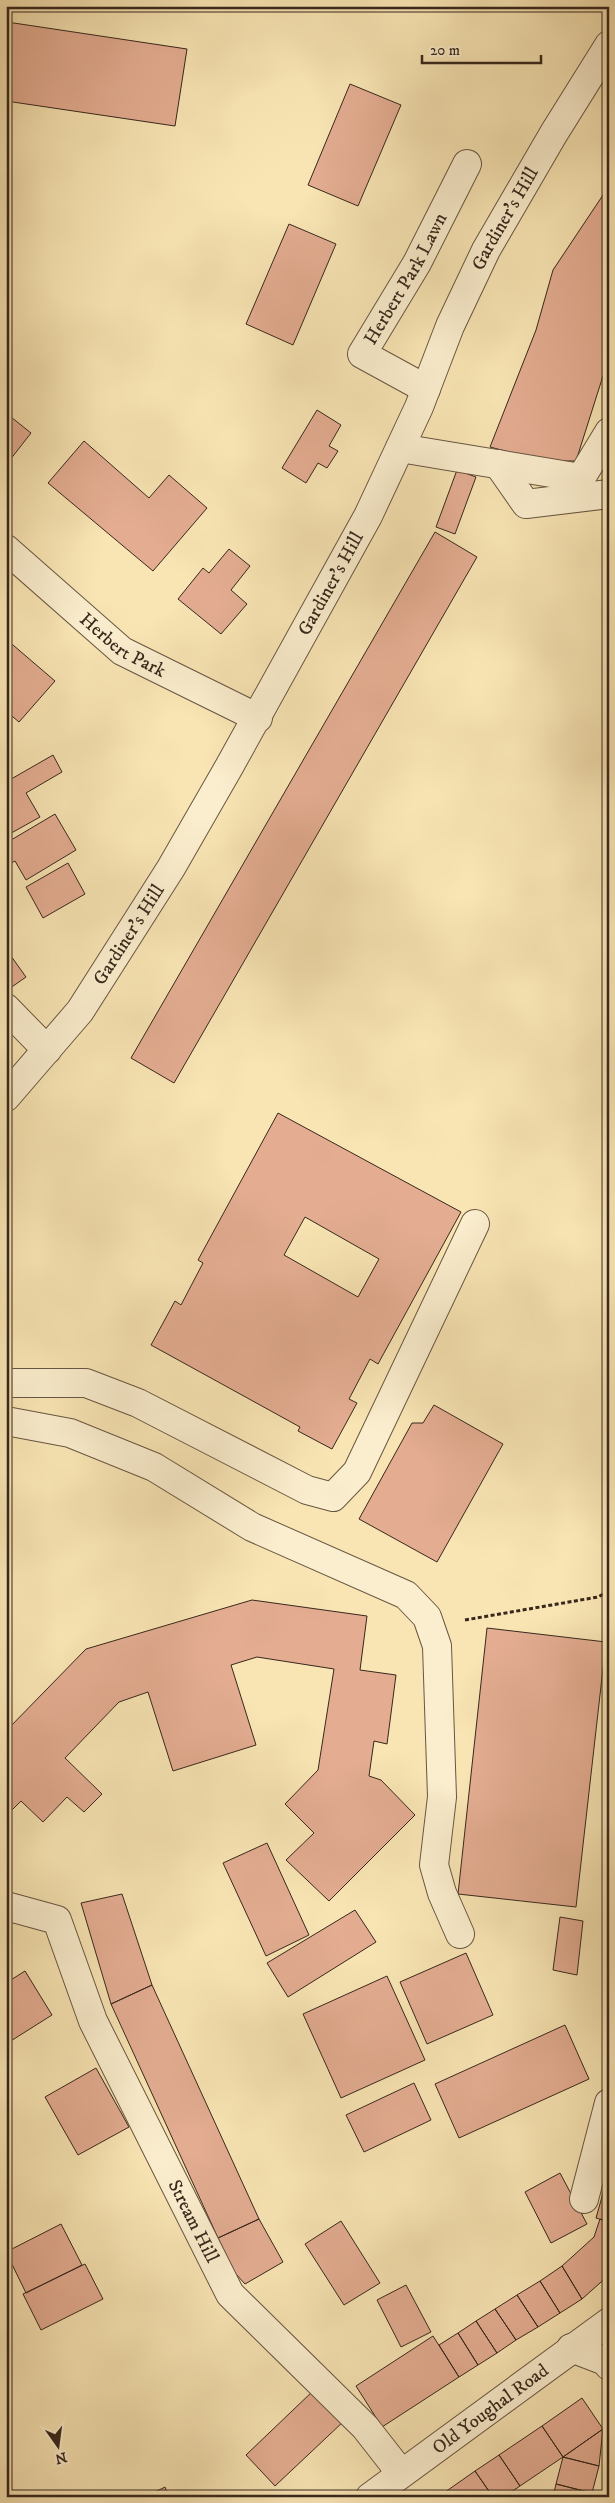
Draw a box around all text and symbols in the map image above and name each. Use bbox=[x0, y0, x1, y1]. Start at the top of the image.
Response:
scale bar bbox=[422, 32, 541, 64]
text: 20 m bbox=[430, 41, 460, 60]
street label: Gardiner's Hill bbox=[467, 163, 543, 274]
street label: Herbert Park Lawn bbox=[359, 209, 452, 349]
street label: Gardiner's Hill bbox=[293, 528, 369, 640]
street label: Herbert Park bbox=[75, 608, 170, 683]
street label: Gardiner's Hill bbox=[88, 880, 169, 989]
street label: Stream Hill bbox=[163, 2176, 224, 2267]
street label: Old Youghal Road bbox=[428, 2359, 553, 2459]
north arrow bbox=[32, 2420, 82, 2470]
text: N bbox=[53, 2448, 69, 2468]

